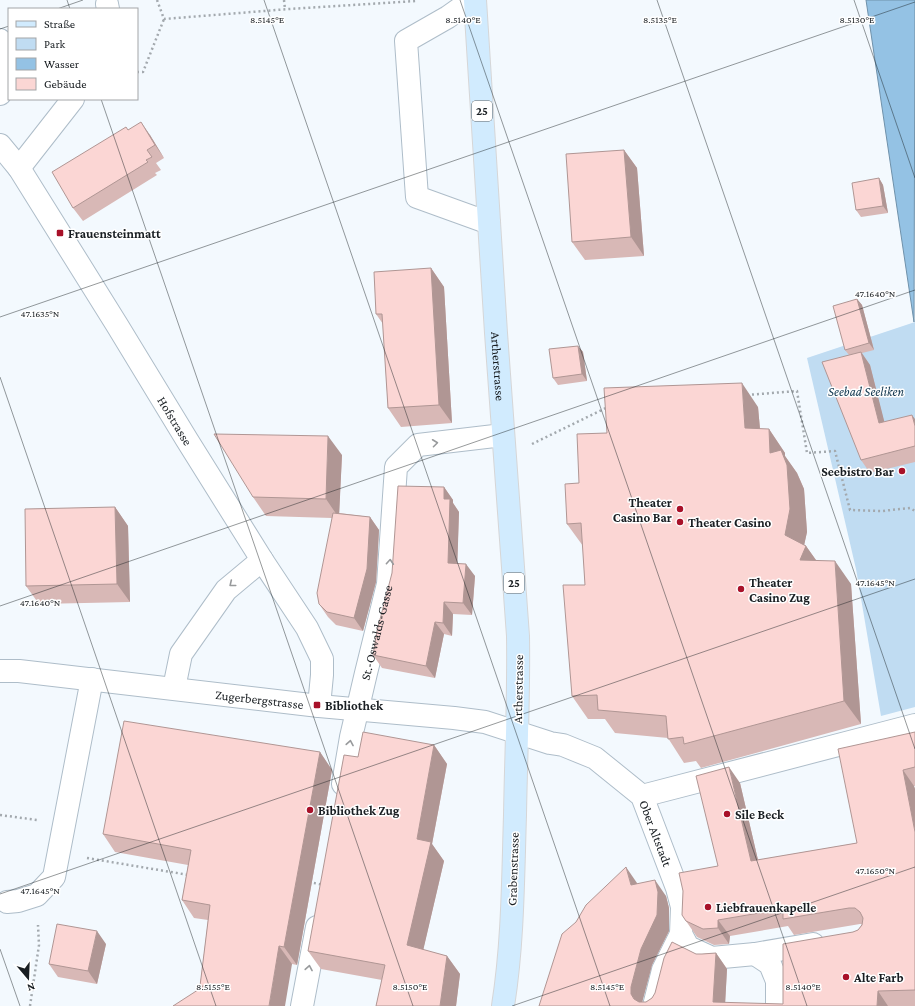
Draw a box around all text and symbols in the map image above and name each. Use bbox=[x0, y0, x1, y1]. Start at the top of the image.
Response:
legend bbox=[8, 8, 138, 100]
text: 8.5145°E bbox=[250, 14, 285, 25]
text: 8.5140°E bbox=[445, 14, 481, 25]
text: 8.5135°E bbox=[643, 14, 678, 25]
text: 8.5130°E bbox=[840, 14, 875, 25]
text: Straße bbox=[44, 17, 75, 31]
text: Park bbox=[44, 37, 66, 51]
text: Wasser bbox=[44, 57, 80, 71]
text: Gebäude bbox=[44, 77, 86, 91]
road number: 25 bbox=[472, 101, 492, 121]
place label: Frauensteinmatt bbox=[68, 226, 161, 241]
marker: Frauensteinmatt bbox=[55, 228, 65, 238]
text: 47.1640°N bbox=[855, 288, 896, 299]
text: 47.1635°N bbox=[21, 308, 60, 319]
street label: Artherstrasse bbox=[488, 331, 508, 402]
park label: Seebad Seeliken bbox=[828, 384, 904, 399]
street label: Hofstrasse bbox=[155, 394, 196, 448]
one-way arrow bbox=[432, 439, 438, 448]
place label: Seebistro Bar bbox=[821, 464, 895, 479]
marker: Seebistro Bar bbox=[897, 466, 907, 476]
place label: Theater Casino Bar bbox=[613, 495, 673, 525]
marker: Theater Casino Bar bbox=[675, 504, 685, 514]
place label: Theater Casino bbox=[688, 515, 772, 530]
marker: Theater Casino bbox=[675, 517, 685, 527]
one-way arrow bbox=[385, 559, 394, 565]
road number: 25 bbox=[504, 573, 524, 593]
place label: Theater Casino Zug bbox=[749, 575, 810, 605]
text: 47.1645°N bbox=[855, 577, 895, 588]
one-way arrow bbox=[229, 580, 237, 587]
street label: St.-Oswalds-Gasse bbox=[357, 583, 395, 682]
marker: Theater Casino Zug bbox=[736, 584, 746, 594]
text: 47.1640°N bbox=[20, 597, 61, 608]
street label: Artherstrasse bbox=[510, 654, 526, 724]
street label: Zugerbergstrasse bbox=[214, 686, 305, 712]
place label: Bibliothek bbox=[325, 698, 384, 713]
marker: Bibliothek bbox=[312, 700, 322, 710]
one-way arrow bbox=[345, 740, 354, 747]
street label: Ober Altstadt bbox=[637, 798, 676, 869]
place label: Bibliothek Zug bbox=[318, 803, 400, 818]
marker: Bibliothek Zug bbox=[305, 805, 315, 815]
place label: Sile Beck bbox=[735, 807, 785, 822]
marker: Sile Beck bbox=[722, 809, 732, 819]
street label: Grabenstrasse bbox=[504, 832, 522, 906]
text: 47.1650°N bbox=[855, 865, 895, 876]
text: 47.1645°N bbox=[20, 885, 60, 896]
place label: Liebfrauenkapelle bbox=[716, 900, 816, 915]
marker: Liebfrauenkapelle bbox=[703, 902, 713, 912]
north arrow bbox=[8, 958, 48, 998]
one-way arrow bbox=[304, 965, 313, 971]
place label: Alte Farb bbox=[853, 970, 904, 985]
marker: Alte Farb bbox=[841, 972, 851, 982]
text: N bbox=[25, 981, 37, 995]
text: 8.5155°E bbox=[196, 981, 230, 992]
text: 8.5150°E bbox=[393, 981, 428, 992]
text: 8.5145°E bbox=[590, 981, 625, 992]
text: 8.5140°E bbox=[785, 981, 821, 992]

